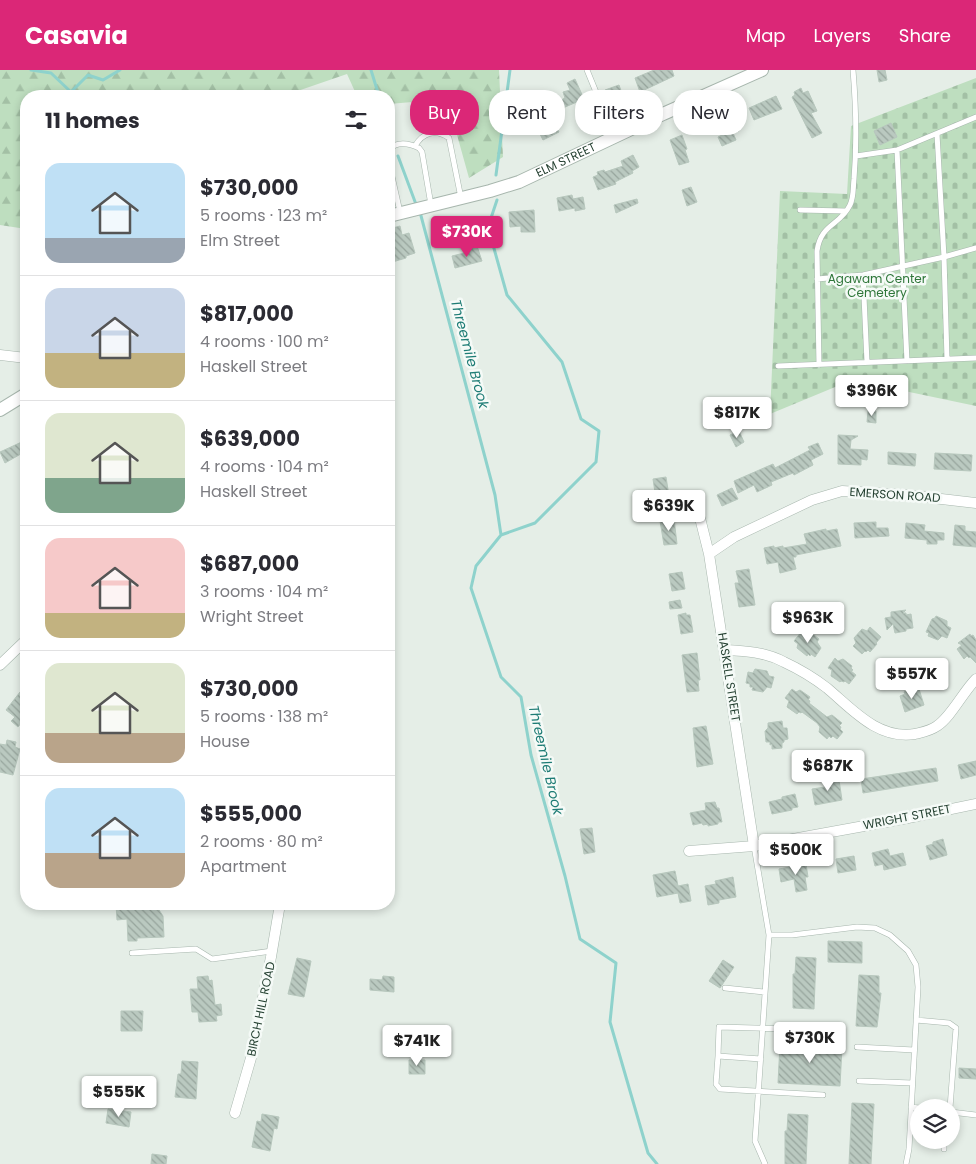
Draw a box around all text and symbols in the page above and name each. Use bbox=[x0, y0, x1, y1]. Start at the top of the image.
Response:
text: Casavia bbox=[25, 19, 128, 52]
text: Map bbox=[746, 23, 786, 48]
text: Layers bbox=[814, 23, 871, 48]
text: Share bbox=[899, 23, 951, 48]
chip: Buy bbox=[410, 90, 479, 135]
chip: Rent bbox=[489, 90, 565, 135]
chip: Filters bbox=[575, 90, 663, 135]
chip: New bbox=[673, 90, 747, 135]
text: 11 homes bbox=[45, 106, 140, 135]
icon: filters bbox=[342, 106, 370, 134]
street label: ELM STREET bbox=[533, 138, 599, 181]
text: $730,000 bbox=[200, 173, 299, 202]
icon: home bbox=[85, 183, 145, 243]
text: 5 rooms · 123 m² bbox=[200, 204, 327, 227]
pin: $730K bbox=[432, 216, 502, 258]
text: $730K bbox=[442, 220, 492, 243]
text: Elm Street bbox=[200, 229, 280, 252]
park label: Agawam Center Cemetery bbox=[828, 270, 927, 301]
water label: Threemile Brook bbox=[446, 297, 494, 412]
text: $817,000 bbox=[200, 299, 294, 328]
icon: home bbox=[85, 308, 145, 368]
text: 4 rooms · 100 m² bbox=[200, 330, 329, 353]
text: Haskell Street bbox=[200, 355, 307, 378]
pin: $396K bbox=[837, 374, 907, 417]
text: $396K bbox=[846, 379, 898, 402]
pin: $817K bbox=[702, 396, 772, 439]
text: $817K bbox=[714, 401, 760, 424]
text: $639,000 bbox=[200, 424, 300, 453]
icon: home bbox=[85, 433, 145, 493]
text: 4 rooms · 104 m² bbox=[200, 455, 329, 478]
text: Haskell Street bbox=[200, 480, 307, 503]
street label: EMERSON ROAD bbox=[849, 483, 941, 506]
pin: $639K bbox=[634, 490, 704, 532]
text: $639K bbox=[643, 494, 695, 517]
text: $687,000 bbox=[200, 549, 299, 578]
icon: home bbox=[85, 558, 145, 618]
text: 3 rooms · 104 m² bbox=[200, 580, 328, 603]
pin: $963K bbox=[773, 602, 843, 644]
text: Wright Street bbox=[200, 605, 304, 628]
text: $963K bbox=[782, 606, 834, 629]
street label: HASKELL STREET bbox=[714, 631, 745, 723]
pin: $557K bbox=[877, 658, 947, 700]
text: $557K bbox=[886, 662, 938, 685]
text: $730,000 bbox=[200, 674, 299, 703]
icon: home bbox=[85, 683, 145, 743]
water label: Threemile Brook bbox=[524, 703, 569, 818]
text: 5 rooms · 138 m² bbox=[200, 705, 328, 728]
text: House bbox=[200, 730, 250, 753]
pin: $687K bbox=[793, 750, 863, 792]
text: $687K bbox=[803, 754, 853, 777]
text: $555,000 bbox=[200, 799, 302, 828]
street label: WRIGHT STREET bbox=[862, 800, 953, 833]
icon: home bbox=[85, 808, 145, 868]
text: 2 rooms · 80 m² bbox=[200, 830, 323, 853]
pin: $500K bbox=[761, 834, 831, 876]
text: $500K bbox=[770, 838, 822, 861]
text: Apartment bbox=[200, 855, 287, 878]
street label: BIRCH HILL ROAD bbox=[242, 960, 279, 1058]
pin: $730K bbox=[775, 1022, 845, 1064]
pin: $741K bbox=[382, 1024, 452, 1067]
text: $730K bbox=[785, 1026, 835, 1049]
text: $741K bbox=[393, 1029, 441, 1052]
pin: $555K bbox=[84, 1076, 154, 1118]
text: $555K bbox=[93, 1080, 145, 1103]
map controls bbox=[910, 1099, 960, 1149]
button: layers bbox=[910, 1099, 960, 1149]

